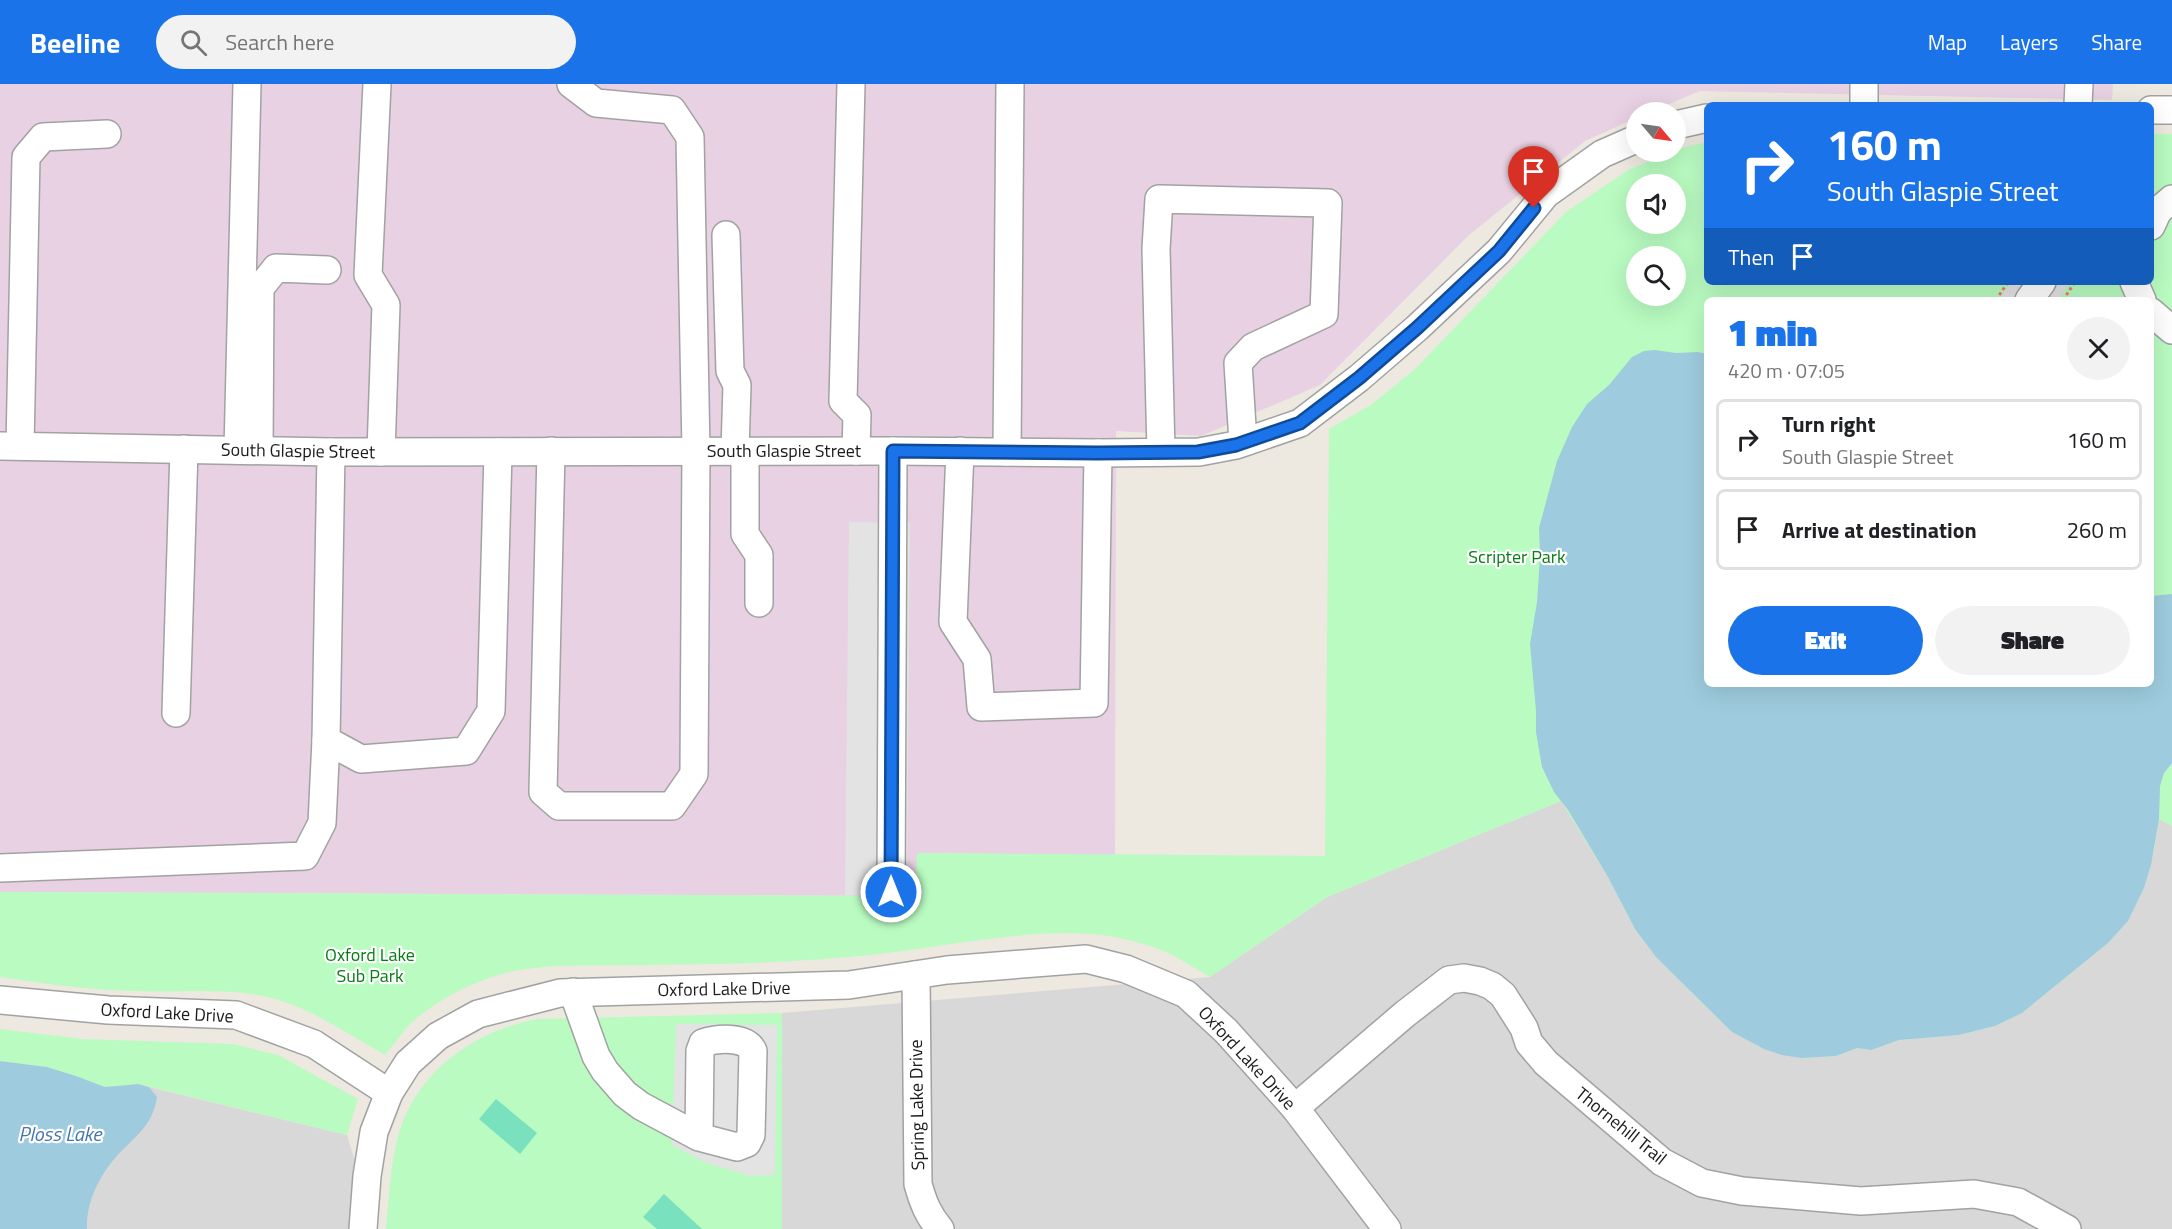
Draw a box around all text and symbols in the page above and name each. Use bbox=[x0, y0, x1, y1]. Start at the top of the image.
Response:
search box bbox=[156, 15, 576, 69]
text: Beeline bbox=[30, 21, 120, 64]
text: Search here bbox=[225, 25, 334, 59]
icon: search bbox=[177, 26, 210, 59]
text: Map bbox=[1928, 26, 1967, 58]
text: Layers bbox=[2000, 26, 2058, 58]
text: Share bbox=[2091, 26, 2142, 58]
north arrow bbox=[1626, 102, 1686, 162]
map controls bbox=[1626, 102, 1686, 306]
text: 160 m bbox=[1827, 112, 1942, 176]
icon: right bbox=[1728, 126, 1806, 204]
pin bbox=[1508, 146, 1559, 208]
icon: arrive bbox=[1517, 155, 1550, 188]
text: South Glaspie Street bbox=[1827, 170, 2058, 211]
button: sound bbox=[1626, 174, 1686, 234]
text: Then bbox=[1728, 240, 1774, 274]
icon: arrive bbox=[1786, 240, 1819, 273]
button: search bbox=[1626, 246, 1686, 306]
text: 1 min bbox=[1728, 305, 1817, 360]
button: close bbox=[2067, 317, 2130, 380]
text: 420 m · 07:05 bbox=[1728, 355, 1845, 386]
text: Turn right bbox=[1782, 407, 1876, 441]
icon: right bbox=[1731, 423, 1764, 456]
text: 160 m bbox=[2067, 423, 2127, 457]
street label: South Glaspie Street bbox=[221, 436, 376, 465]
street label: South Glaspie Street bbox=[707, 437, 862, 464]
text: South Glaspie Street bbox=[1782, 441, 1953, 472]
icon: arrive bbox=[1731, 513, 1764, 546]
text: Arrive at destination bbox=[1782, 513, 1977, 547]
text: 260 m bbox=[2067, 513, 2127, 547]
park label: Scripter Park bbox=[1468, 543, 1566, 570]
button: Exit bbox=[1728, 606, 1923, 675]
button: Share bbox=[1935, 606, 2130, 675]
position arrow bbox=[859, 860, 923, 924]
park label: Oxford Lake Sub Park bbox=[325, 941, 415, 989]
street label: Oxford Lake Drive bbox=[657, 974, 791, 1003]
street label: Oxford Lake Drive bbox=[100, 996, 234, 1029]
street label: Oxford Lake Drive bbox=[1192, 1000, 1303, 1116]
street label: Spring Lake Drive bbox=[902, 1039, 931, 1171]
street label: Thornehill Trail bbox=[1570, 1080, 1673, 1171]
water label: Ploss Lake bbox=[19, 1118, 103, 1149]

